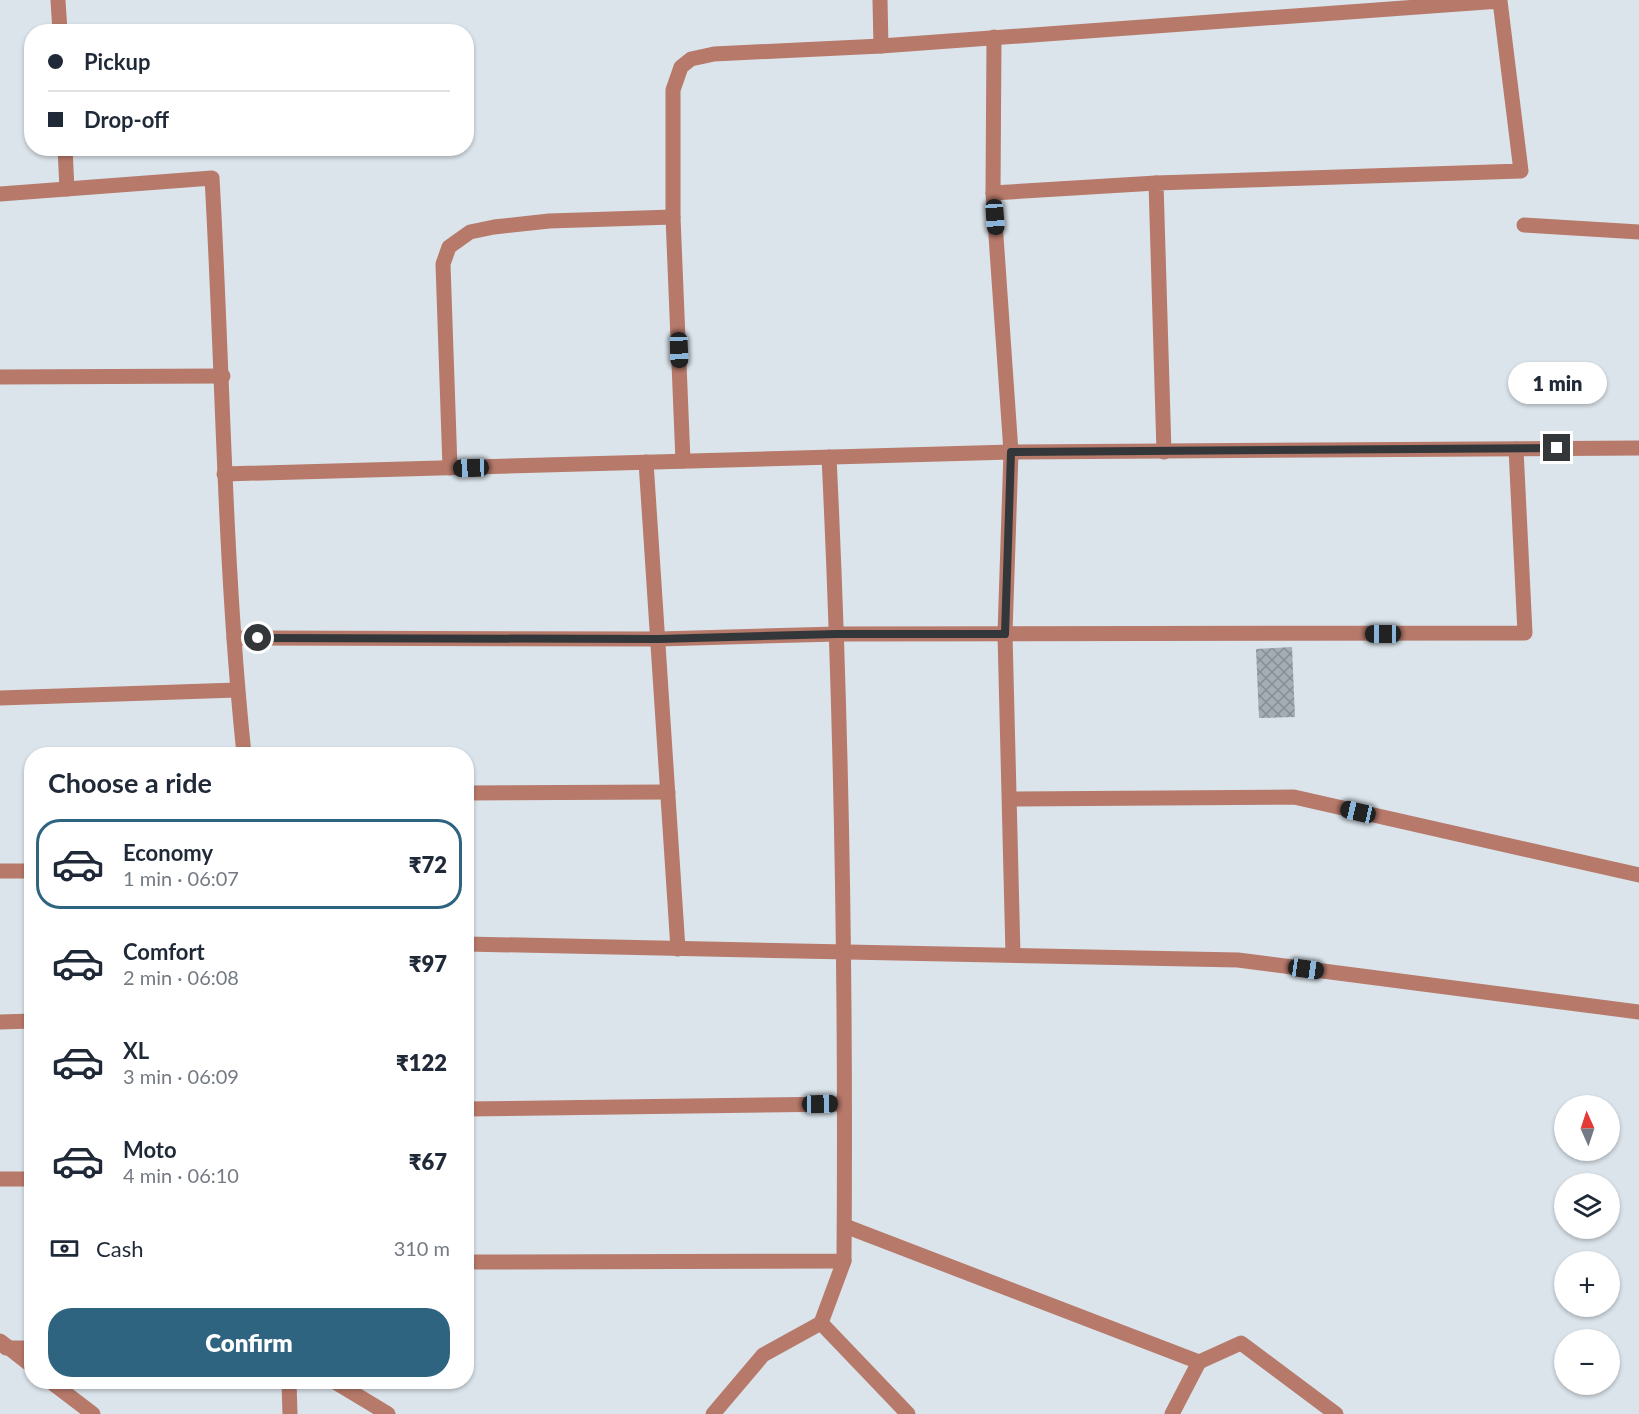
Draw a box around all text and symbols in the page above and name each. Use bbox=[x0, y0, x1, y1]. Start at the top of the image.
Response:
text: Pickup bbox=[84, 48, 150, 75]
text: Drop-off bbox=[84, 106, 169, 133]
car bbox=[985, 198, 1005, 236]
car bbox=[669, 332, 689, 368]
callout: 1 min bbox=[1508, 361, 1606, 403]
text: 1 min bbox=[1533, 371, 1582, 395]
route end bbox=[1543, 434, 1570, 461]
car bbox=[453, 458, 489, 478]
route start bbox=[244, 624, 271, 651]
car bbox=[1365, 625, 1401, 643]
text: Choose a ride bbox=[48, 766, 212, 799]
car bbox=[1338, 799, 1378, 825]
icon: car bbox=[51, 837, 105, 891]
text: Economy bbox=[123, 839, 213, 866]
text: ₹72 bbox=[409, 851, 447, 878]
text: 1 min · 06:07 bbox=[123, 866, 239, 890]
icon: car bbox=[51, 936, 105, 990]
text: Comfort bbox=[123, 938, 205, 965]
text: ₹97 bbox=[409, 950, 447, 977]
car bbox=[1287, 958, 1325, 980]
text: 2 min · 06:08 bbox=[123, 965, 239, 989]
icon: car bbox=[51, 1035, 105, 1089]
text: XL bbox=[123, 1037, 149, 1064]
text: ₹122 bbox=[396, 1049, 447, 1076]
text: 3 min · 06:09 bbox=[123, 1064, 239, 1088]
car bbox=[802, 1095, 838, 1113]
north arrow bbox=[1554, 1095, 1620, 1161]
map controls bbox=[1554, 1095, 1620, 1395]
icon: car bbox=[51, 1134, 105, 1188]
text: Moto bbox=[123, 1136, 177, 1163]
text: ₹67 bbox=[409, 1148, 447, 1175]
text: 4 min · 06:10 bbox=[123, 1163, 239, 1187]
button: layers bbox=[1554, 1173, 1620, 1239]
icon: cash bbox=[48, 1232, 81, 1265]
text: Cash bbox=[96, 1235, 143, 1262]
text: 310 m bbox=[394, 1236, 450, 1260]
button: + bbox=[1554, 1251, 1620, 1317]
button: Confirm bbox=[48, 1308, 450, 1377]
button: − bbox=[1554, 1329, 1620, 1395]

